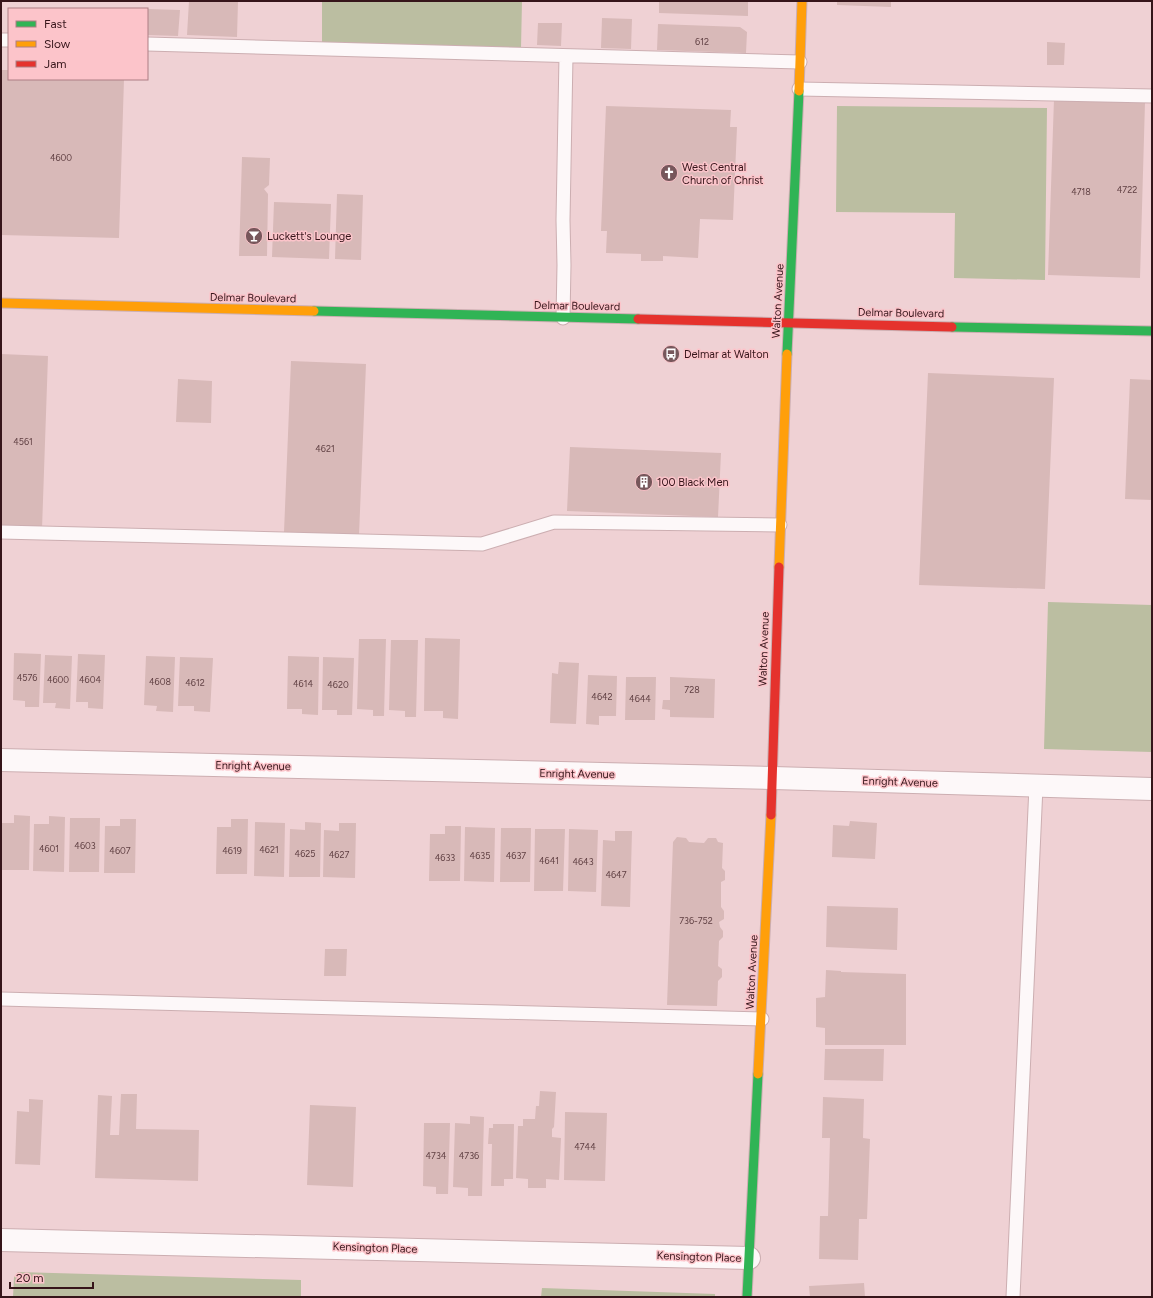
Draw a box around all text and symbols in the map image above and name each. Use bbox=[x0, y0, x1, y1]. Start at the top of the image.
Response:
legend bbox=[8, 8, 148, 80]
text: Fast bbox=[44, 17, 67, 31]
house number: 612 bbox=[695, 36, 709, 47]
text: Slow bbox=[44, 37, 71, 51]
text: Jam bbox=[44, 57, 67, 71]
house number: 4600 bbox=[50, 152, 72, 163]
place label: West Central Church of Christ bbox=[682, 161, 764, 187]
church icon: West Central Church of Christ bbox=[659, 163, 679, 183]
house number: 4722 bbox=[1117, 184, 1137, 195]
house number: 4718 bbox=[1071, 186, 1091, 197]
bar icon: Luckett's Lounge bbox=[244, 226, 264, 246]
place label: Luckett's Lounge bbox=[267, 230, 351, 243]
street label: Walton Avenue bbox=[770, 263, 786, 339]
street label: Delmar Boulevard bbox=[210, 291, 296, 305]
street label: Delmar Boulevard bbox=[534, 299, 620, 313]
street label: Delmar Boulevard bbox=[858, 306, 944, 320]
bus stop icon: Delmar at Walton bbox=[661, 344, 681, 364]
place label: Delmar at Walton bbox=[684, 348, 769, 361]
house number: 4561 bbox=[13, 436, 33, 447]
house number: 4621 bbox=[315, 443, 335, 454]
building icon: 100 Black Men bbox=[634, 472, 654, 492]
place label: 100 Black Men bbox=[657, 476, 729, 489]
street label: Walton Avenue bbox=[756, 611, 772, 687]
house number: 4576 bbox=[17, 672, 37, 683]
house number: 4600 bbox=[47, 674, 69, 685]
house number: 4604 bbox=[79, 674, 101, 685]
house number: 4608 bbox=[149, 676, 171, 687]
house number: 4612 bbox=[185, 677, 205, 688]
house number: 4614 bbox=[293, 678, 313, 689]
house number: 4620 bbox=[327, 679, 349, 690]
house number: 728 bbox=[684, 684, 700, 695]
house number: 4642 bbox=[591, 691, 613, 702]
house number: 4644 bbox=[629, 693, 651, 704]
street label: Enright Avenue bbox=[215, 759, 291, 773]
street label: Enright Avenue bbox=[539, 767, 615, 781]
street label: Enright Avenue bbox=[862, 774, 938, 790]
house number: 4603 bbox=[74, 840, 96, 851]
house number: 4601 bbox=[39, 843, 59, 854]
house number: 4621 bbox=[259, 844, 279, 855]
house number: 4607 bbox=[109, 845, 131, 856]
house number: 4619 bbox=[222, 845, 242, 856]
house number: 4625 bbox=[295, 848, 315, 859]
house number: 4627 bbox=[329, 849, 349, 860]
house number: 4635 bbox=[470, 850, 490, 861]
house number: 4637 bbox=[506, 850, 526, 861]
house number: 4633 bbox=[435, 852, 455, 863]
house number: 4641 bbox=[539, 855, 559, 866]
house number: 4643 bbox=[572, 856, 594, 867]
house number: 4647 bbox=[605, 869, 627, 880]
house number: 736-752 bbox=[679, 915, 713, 926]
street label: Walton Avenue bbox=[744, 934, 760, 1010]
house number: 4744 bbox=[574, 1141, 596, 1152]
house number: 4734 bbox=[426, 1150, 447, 1161]
house number: 4736 bbox=[459, 1150, 479, 1161]
street label: Kensington Place bbox=[332, 1240, 418, 1256]
street label: Kensington Place bbox=[656, 1249, 742, 1265]
scale bar bbox=[10, 1264, 93, 1290]
text: 20 m bbox=[16, 1271, 44, 1285]

